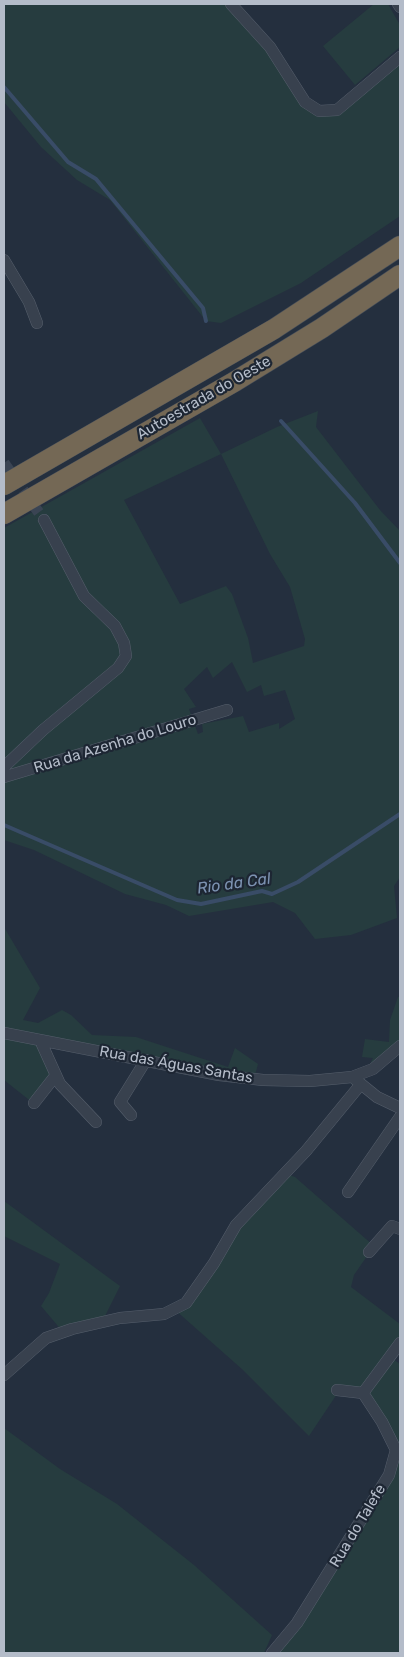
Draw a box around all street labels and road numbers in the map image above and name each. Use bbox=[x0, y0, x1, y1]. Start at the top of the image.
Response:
street label: Autoestrada do Oeste bbox=[134, 352, 274, 444]
street label: Rua da Azenha do Louro bbox=[31, 711, 199, 777]
street label: Rua das Águas Santas bbox=[98, 1043, 254, 1087]
street label: Rua do Talefe bbox=[326, 1481, 390, 1571]

